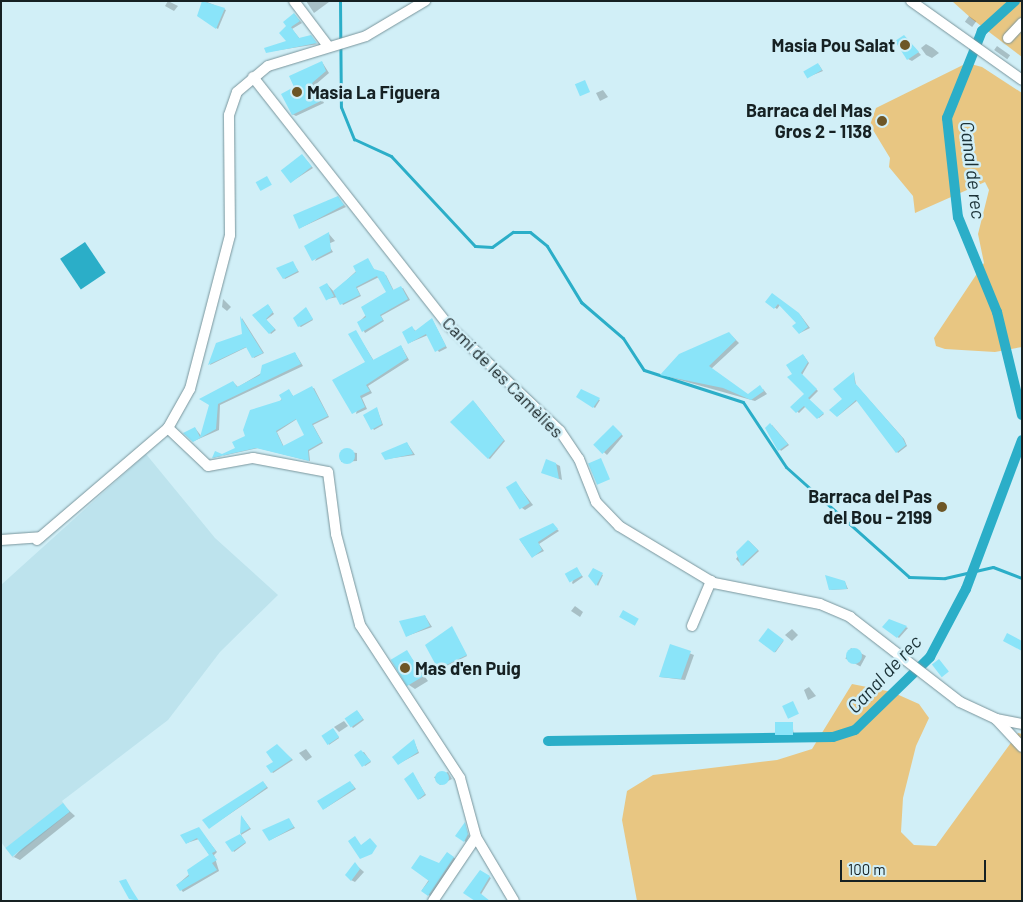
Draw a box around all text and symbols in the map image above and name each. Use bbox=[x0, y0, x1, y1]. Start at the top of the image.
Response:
place label: Masia Pou Salat bbox=[772, 34, 895, 56]
marker: Masia Pou Salat bbox=[899, 39, 911, 51]
place label: Masia La Figuera bbox=[307, 81, 440, 103]
marker: Masia La Figuera bbox=[291, 86, 303, 98]
place label: Barraca del Mas Gros 2 - 1138 bbox=[746, 100, 872, 142]
marker: Barraca del Mas Gros 2 - 1138 bbox=[876, 115, 888, 127]
water label: Canal de rec bbox=[956, 120, 990, 220]
street label: Camí de les Camèlies bbox=[438, 312, 568, 442]
place label: Barraca del Pas del Bou - 2199 bbox=[808, 486, 932, 528]
marker: Barraca del Pas del Bou - 2199 bbox=[936, 501, 948, 513]
water label: Canal de rec bbox=[842, 630, 926, 718]
place label: Mas d'en Puig bbox=[415, 657, 521, 679]
marker: Mas d'en Puig bbox=[399, 662, 411, 674]
scale bar bbox=[843, 850, 989, 882]
text: 100 m bbox=[848, 860, 886, 878]

